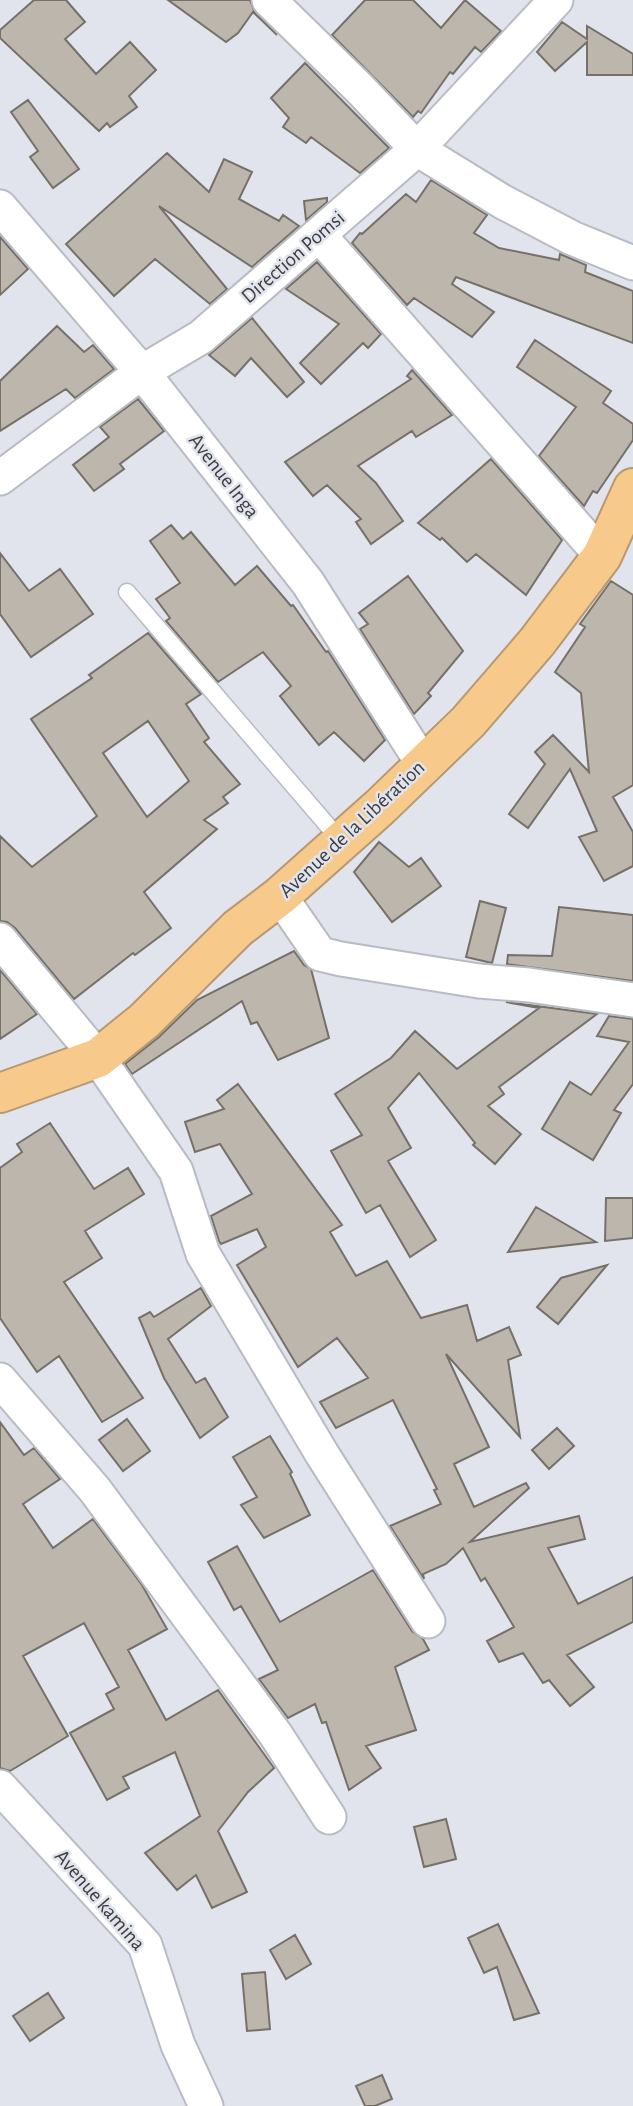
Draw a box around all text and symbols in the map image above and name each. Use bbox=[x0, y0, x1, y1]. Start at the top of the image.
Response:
street label: Direction Pomsi bbox=[237, 207, 349, 307]
street label: Avenue Inga bbox=[185, 430, 263, 522]
street label: Avenue de la Libération bbox=[275, 756, 429, 902]
street label: Avenue kamina bbox=[51, 1846, 149, 1955]

